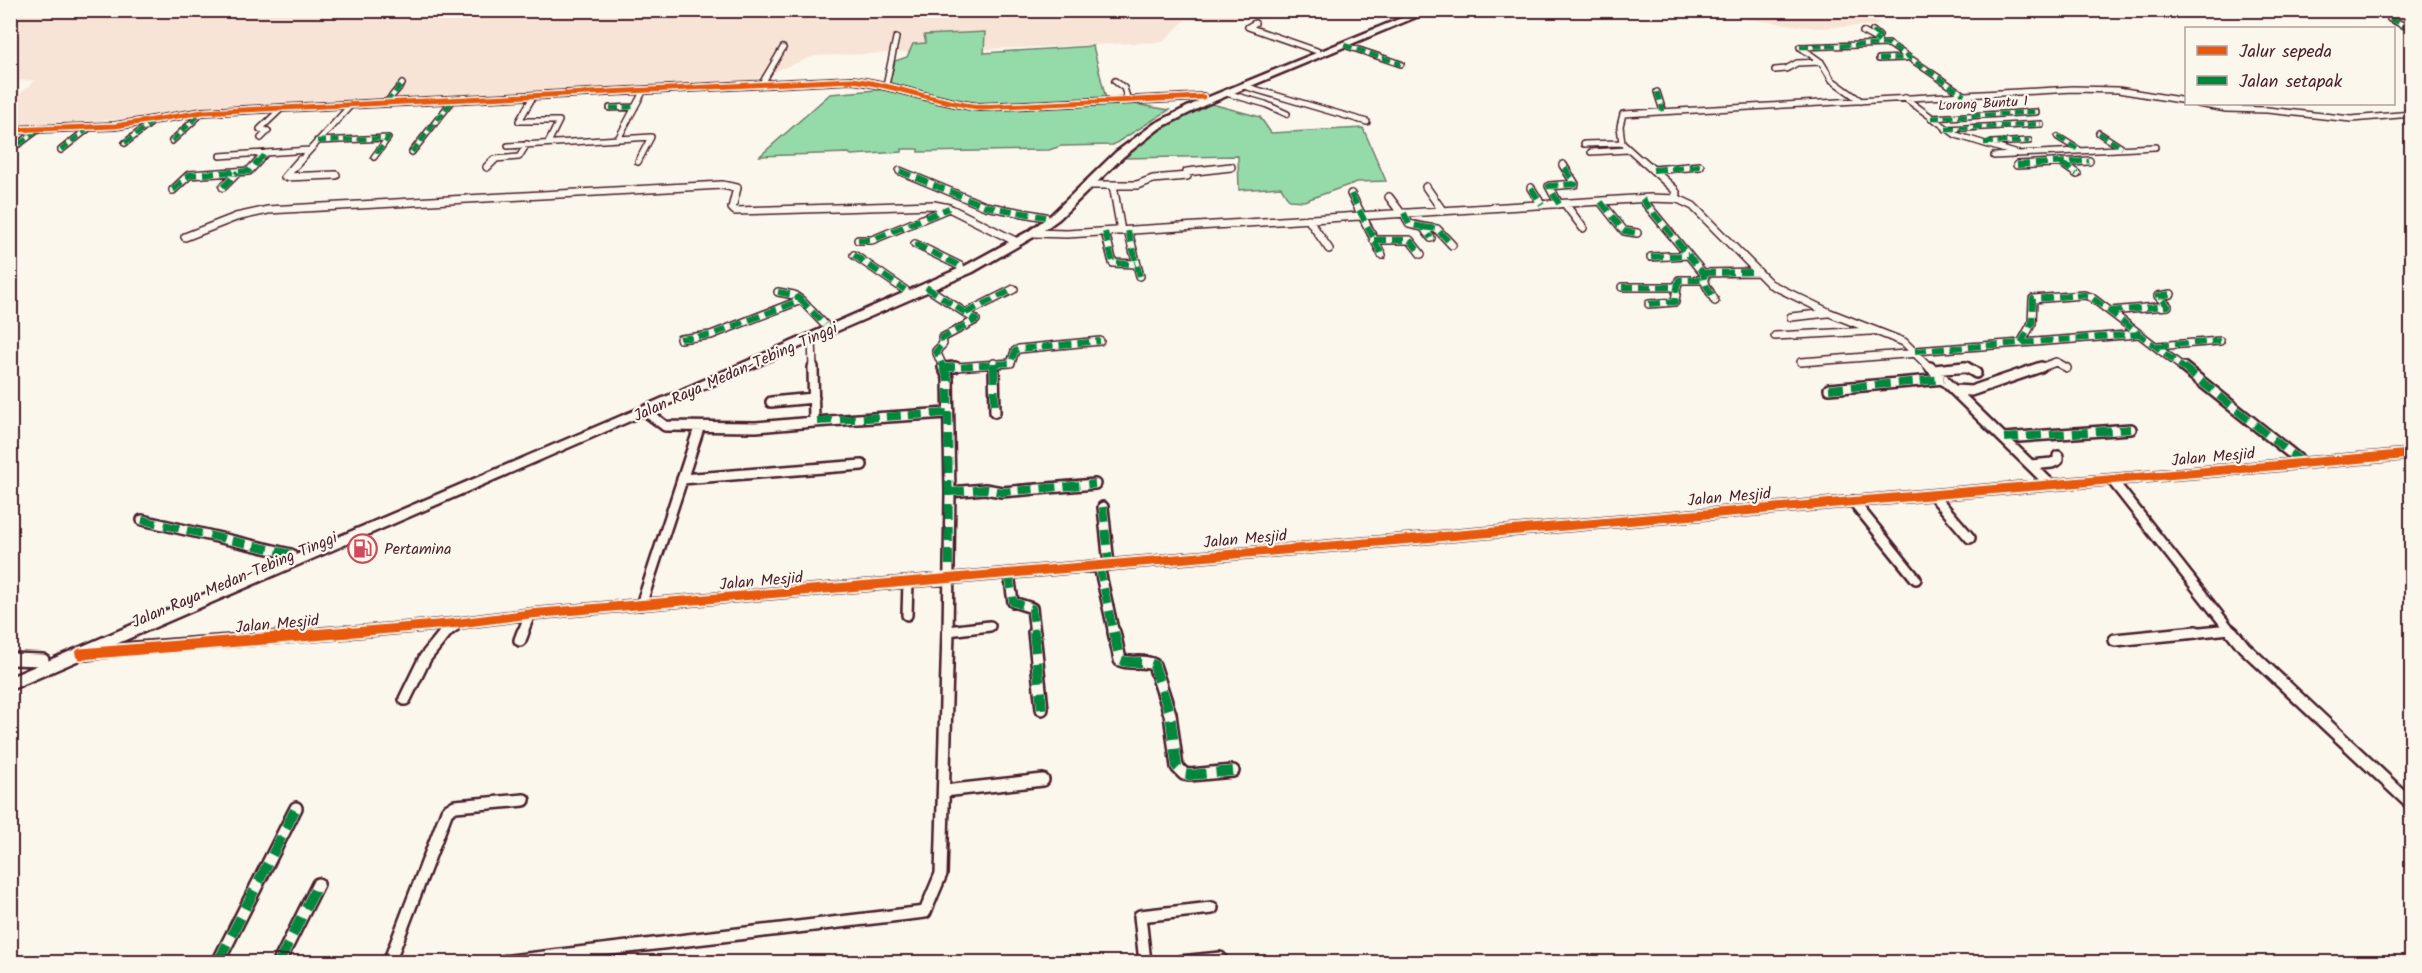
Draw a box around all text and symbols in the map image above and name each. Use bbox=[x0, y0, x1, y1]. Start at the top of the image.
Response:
legend bbox=[2185, 27, 2395, 105]
text: Jalur sepeda bbox=[2239, 38, 2332, 67]
text: Jalan setapak bbox=[2239, 68, 2343, 97]
street label: Lorong Buntu 1 bbox=[1938, 91, 2029, 117]
street label: Jalan Raya Medan-Tebing Tinggi bbox=[629, 315, 843, 429]
street label: Jalan Mesjid bbox=[2170, 441, 2257, 474]
street label: Jalan Mesjid bbox=[1686, 481, 1773, 514]
street label: Jalan Mesjid bbox=[1202, 523, 1289, 556]
street label: Jalan Raya Medan-Tebing Tinggi bbox=[128, 525, 342, 635]
fuel station icon: Pertamina bbox=[347, 532, 379, 564]
place label: Pertamina bbox=[384, 537, 451, 562]
street label: Jalan Mesjid bbox=[718, 565, 805, 598]
street label: Jalan Mesjid bbox=[234, 608, 321, 641]

